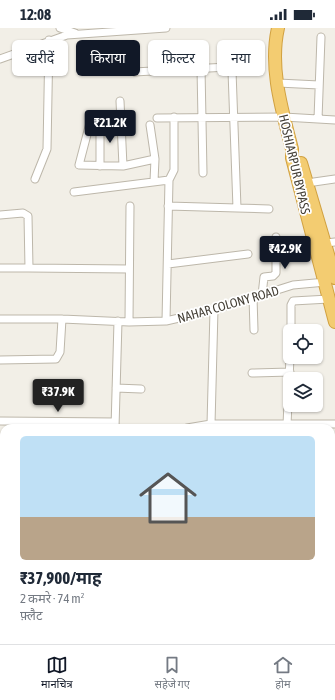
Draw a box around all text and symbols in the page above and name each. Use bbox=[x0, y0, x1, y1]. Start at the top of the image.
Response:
text: 12:08 bbox=[20, 6, 51, 23]
chip: खरीदें bbox=[12, 40, 68, 76]
chip: किराया bbox=[76, 40, 140, 76]
chip: फ़िल्टर bbox=[148, 40, 209, 76]
chip: नया bbox=[217, 40, 265, 76]
pin: ₹21.2K bbox=[77, 110, 143, 144]
street label: HOSHIARPUR BYPASS bbox=[276, 113, 313, 216]
text: ₹21.2K bbox=[94, 115, 126, 130]
pin: ₹42.9K bbox=[252, 236, 318, 270]
text: ₹42.9K bbox=[269, 241, 301, 256]
street label: NAHAR COLONY ROAD bbox=[176, 283, 280, 326]
map controls bbox=[283, 324, 323, 412]
button: locate bbox=[283, 324, 323, 364]
button: layers bbox=[283, 372, 323, 412]
pin: ₹37.9K bbox=[25, 379, 91, 413]
text: ₹37.9K bbox=[42, 384, 74, 399]
icon: home bbox=[132, 462, 204, 534]
text: ₹37,900/माह bbox=[20, 568, 102, 588]
text: 2 कमरे · 74 m² bbox=[20, 591, 84, 606]
text: फ़्लैट bbox=[20, 608, 43, 623]
tab: मानचित्र bbox=[41, 654, 73, 692]
tab: सहेजे गए bbox=[155, 654, 190, 692]
tab: होम bbox=[272, 654, 294, 692]

